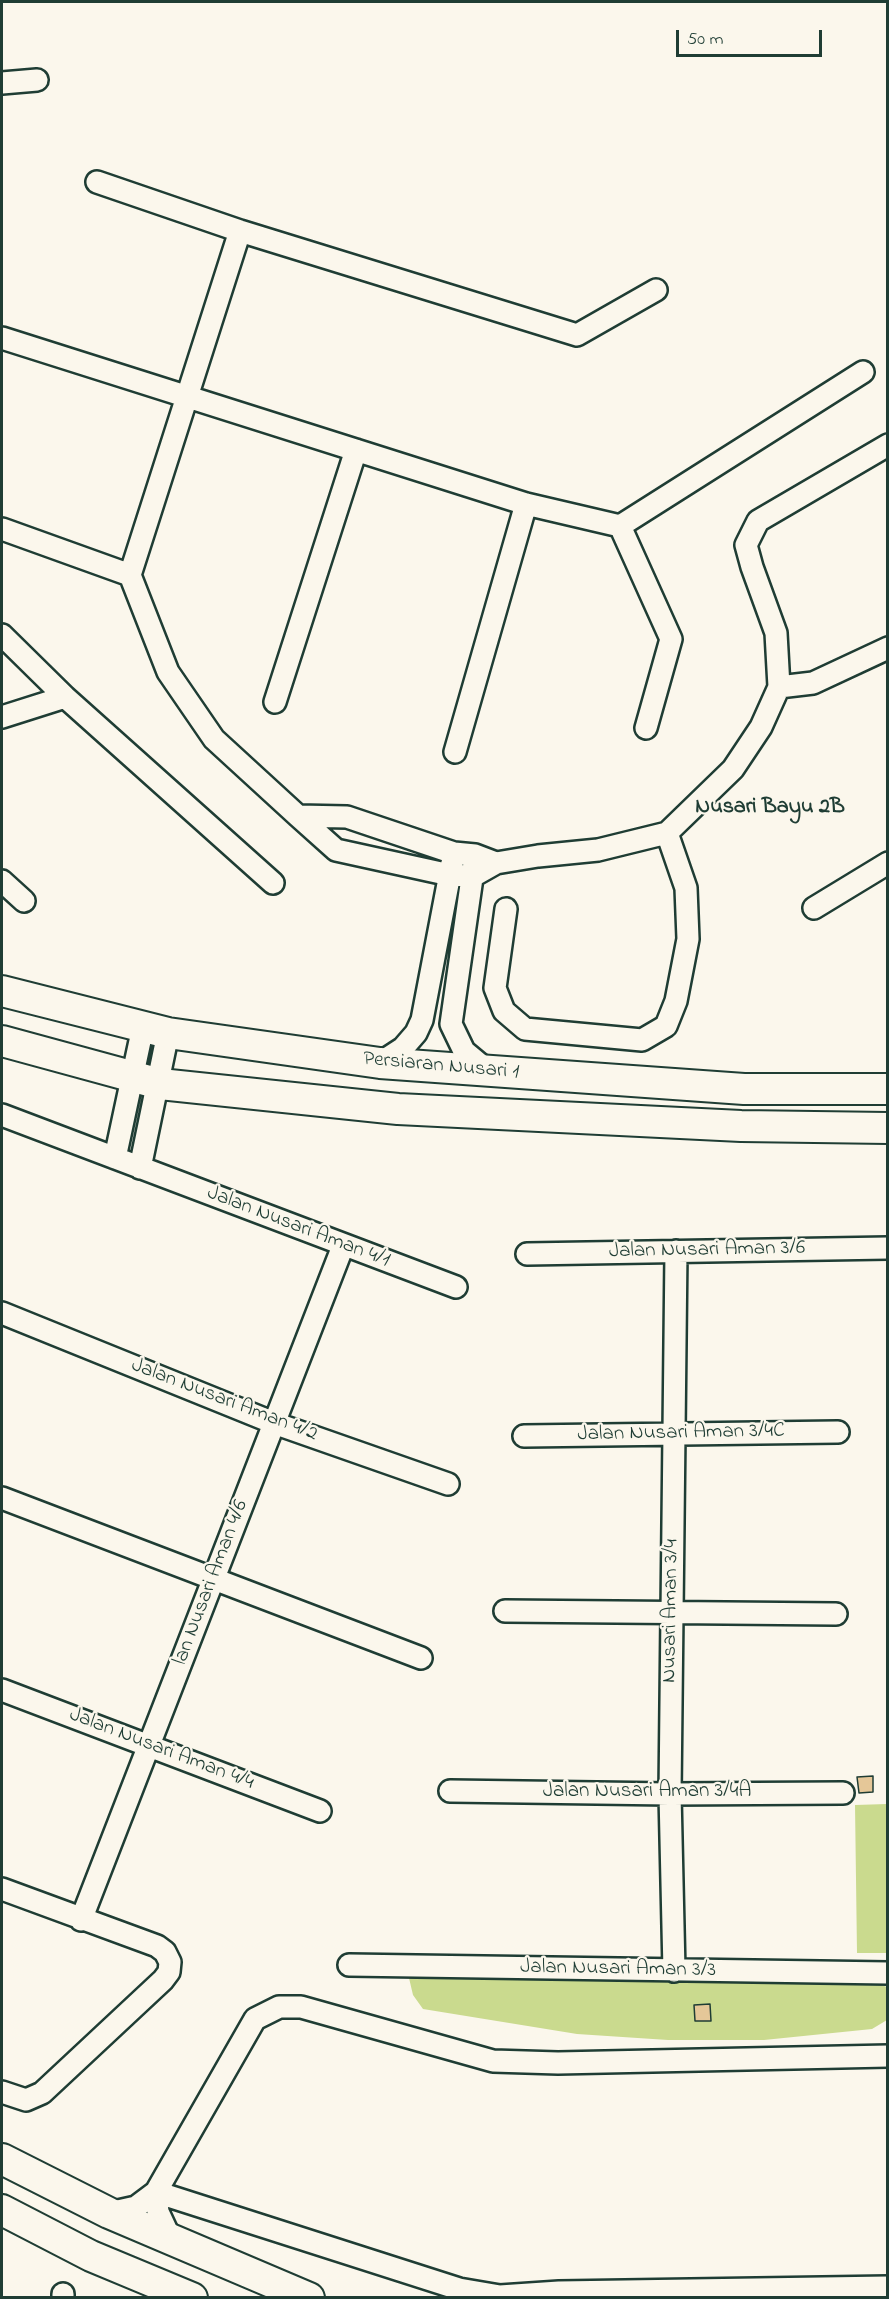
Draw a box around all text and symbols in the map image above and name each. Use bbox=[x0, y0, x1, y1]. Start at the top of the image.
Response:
scale bar bbox=[679, 18, 824, 56]
text: 50 m bbox=[687, 27, 724, 53]
district label: Nusari Bayu 2B bbox=[695, 795, 845, 821]
street label: Persiaran Nusari 1 bbox=[362, 1048, 520, 1086]
street label: Jalan Nusari Aman 4/1 bbox=[203, 1182, 393, 1274]
street label: Jalan Nusari Aman 3/6 bbox=[609, 1237, 805, 1265]
street label: Jalan Nusari Aman 4/2 bbox=[127, 1354, 321, 1448]
street label: Jalan Nusari Aman 3/4C bbox=[577, 1420, 785, 1448]
street label: lan Nusari Aman 4/6 bbox=[169, 1497, 255, 1669]
street label: Nusari Aman 3/4 bbox=[658, 1539, 686, 1683]
street label: Jalan Nusari Aman 4/4 bbox=[65, 1703, 257, 1797]
street label: Jalan Nusari Aman 3/4A bbox=[543, 1780, 751, 1806]
street label: Jalan Nusari Aman 3/3 bbox=[520, 1956, 716, 1984]

